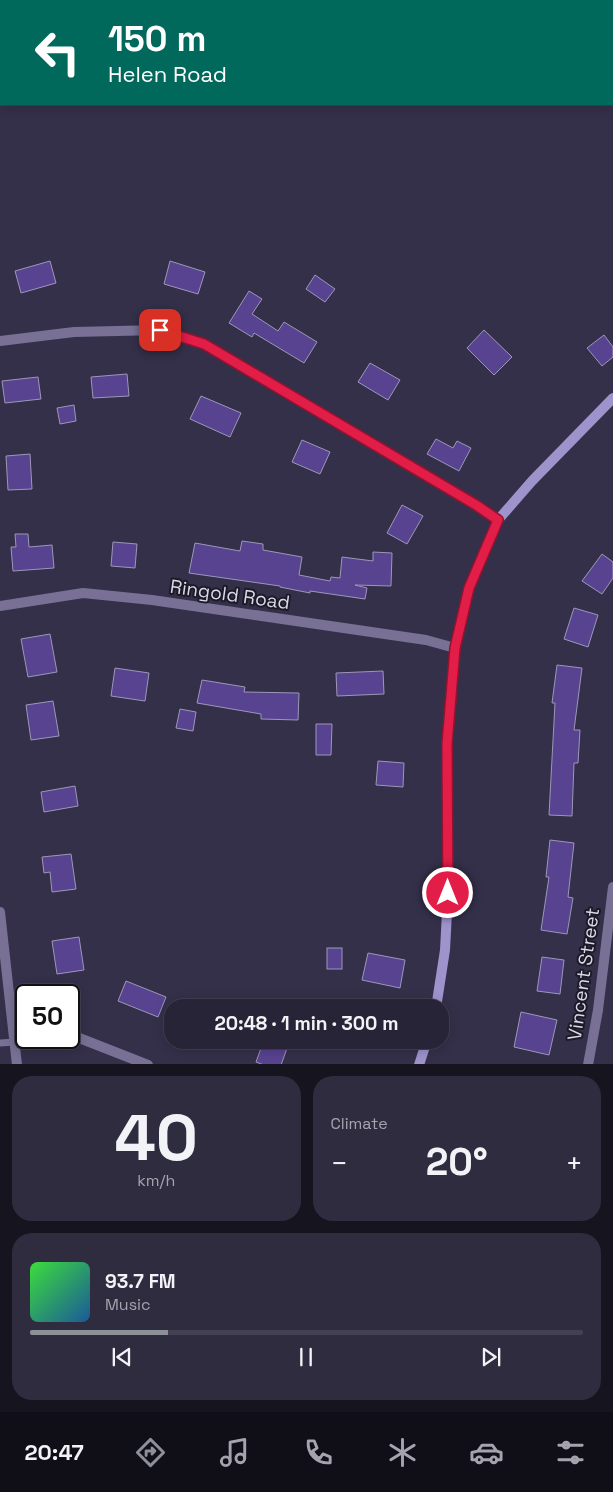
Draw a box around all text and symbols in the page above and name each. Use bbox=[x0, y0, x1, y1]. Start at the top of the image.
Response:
text: 150 m bbox=[108, 17, 206, 61]
icon: left bbox=[25, 20, 90, 85]
text: Helen Road bbox=[108, 60, 227, 88]
pin bbox=[139, 309, 181, 351]
icon: arrive bbox=[146, 316, 174, 344]
street label: Ringold Road bbox=[168, 574, 291, 615]
position arrow bbox=[421, 866, 473, 918]
street label: Vincent Street bbox=[562, 906, 605, 1042]
speed limit sign: 50 bbox=[15, 984, 80, 1049]
text: 20:48 · 1 min · 300 m bbox=[215, 1011, 398, 1036]
text: 40 bbox=[115, 1096, 198, 1179]
text: Climate bbox=[331, 1113, 388, 1134]
text: 20° bbox=[426, 1138, 488, 1186]
text: − bbox=[331, 1145, 348, 1181]
text: + bbox=[566, 1145, 583, 1181]
text: km/h bbox=[137, 1170, 175, 1191]
text: 93.7 FM bbox=[105, 1269, 176, 1294]
text: Music bbox=[105, 1294, 151, 1315]
icon: previous bbox=[108, 1343, 136, 1371]
icon: pause bbox=[292, 1343, 320, 1371]
icon: next bbox=[477, 1343, 505, 1371]
icon: directions bbox=[133, 1435, 168, 1470]
icon: music bbox=[217, 1435, 252, 1470]
icon: phone bbox=[301, 1435, 336, 1470]
icon: climate bbox=[385, 1435, 420, 1470]
icon: car bbox=[469, 1435, 504, 1470]
icon: filters bbox=[553, 1435, 588, 1470]
text: 20:47 bbox=[25, 1438, 84, 1466]

